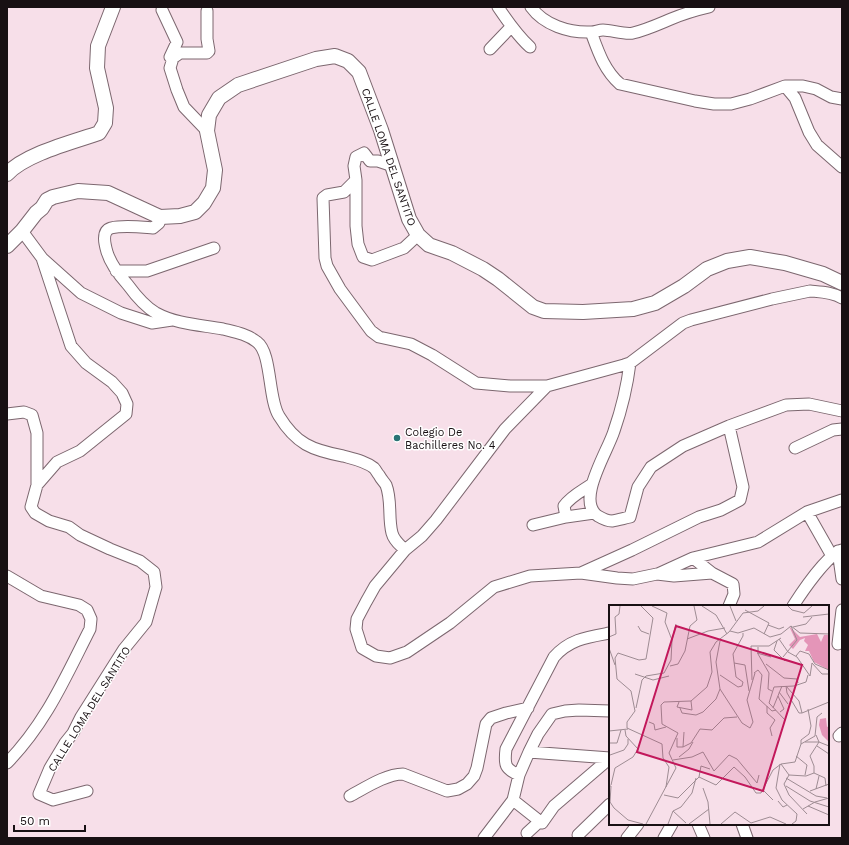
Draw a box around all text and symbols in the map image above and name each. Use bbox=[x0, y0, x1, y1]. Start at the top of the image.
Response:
street label: CALLE LOMA DEL SANTITO bbox=[359, 86, 418, 228]
place label: Colegio De Bachilleres No. 4 bbox=[405, 426, 496, 452]
marker: Colegio De Bachilleres No. 4 bbox=[392, 433, 402, 443]
inset map bbox=[609, 605, 829, 825]
street label: CALLE LOMA DEL SANTITO bbox=[45, 644, 133, 774]
scale bar bbox=[14, 807, 85, 833]
text: 50 m bbox=[20, 814, 50, 828]

